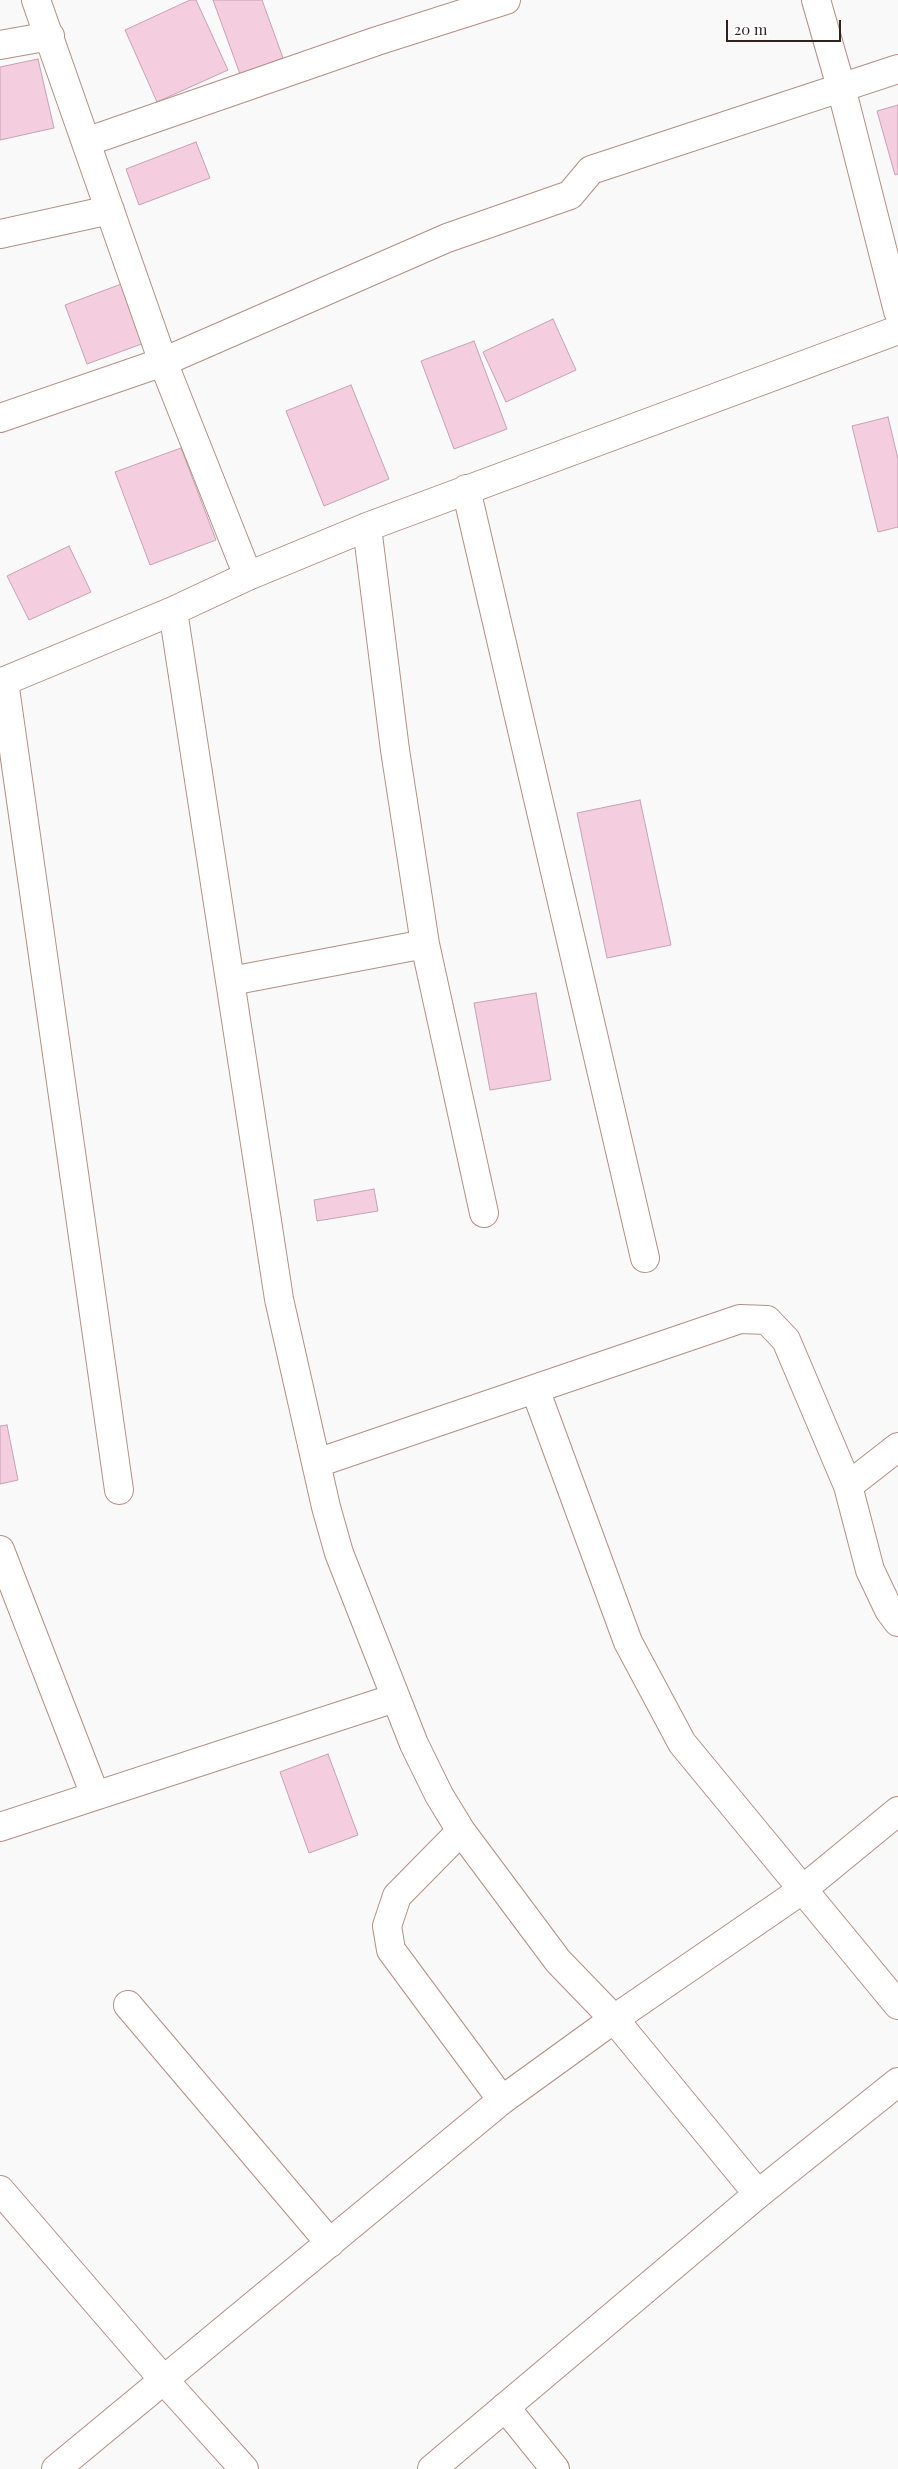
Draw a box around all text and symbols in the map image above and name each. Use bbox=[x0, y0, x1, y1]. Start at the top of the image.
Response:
scale bar bbox=[728, 10, 843, 42]
text: 20 m bbox=[734, 19, 767, 39]

